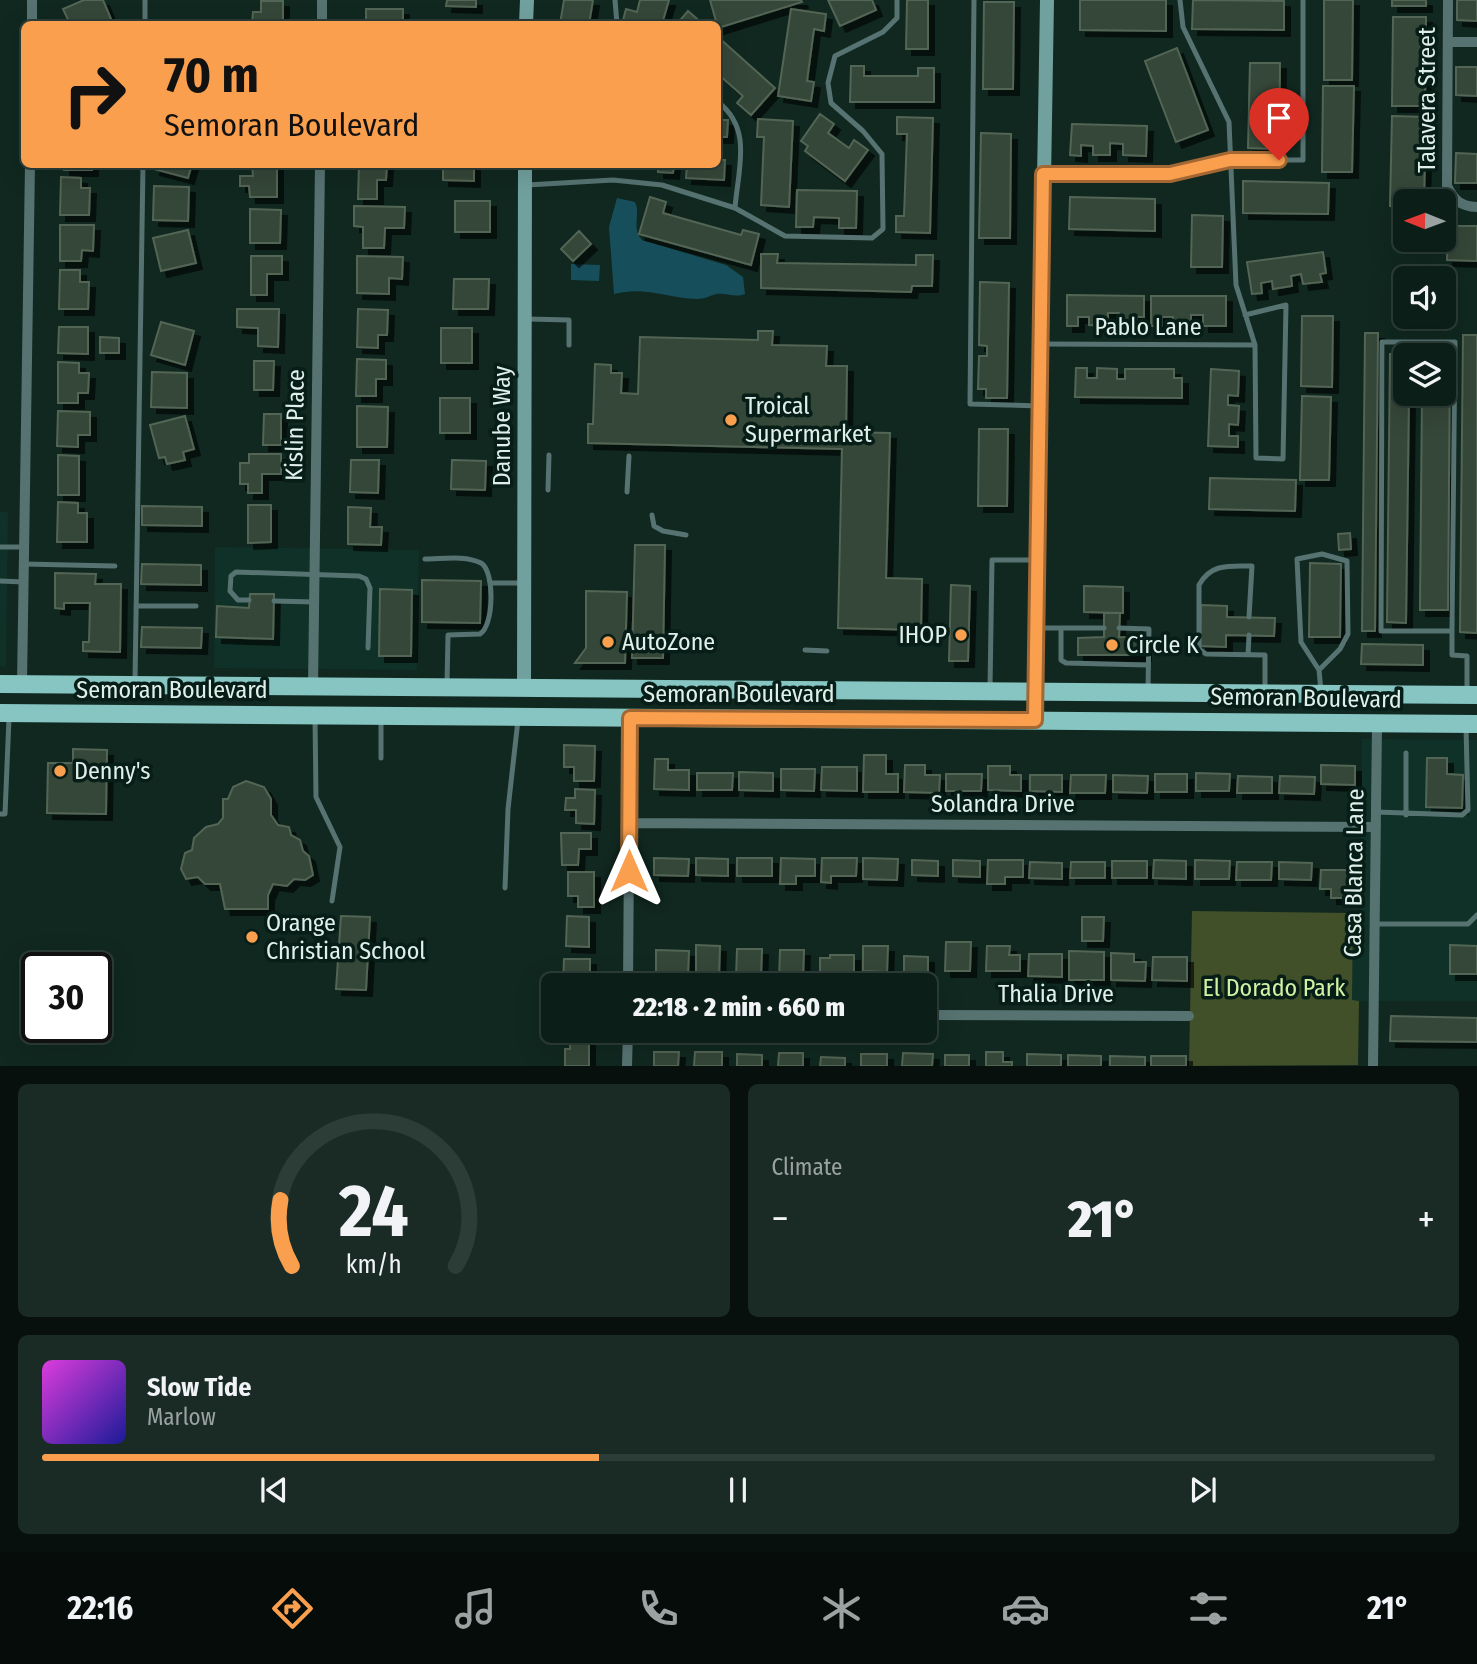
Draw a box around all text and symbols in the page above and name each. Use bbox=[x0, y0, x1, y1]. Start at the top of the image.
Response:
street label: Talavera Street bbox=[1413, 27, 1441, 173]
text: 70 m bbox=[164, 46, 259, 105]
icon: right bbox=[49, 49, 140, 140]
pin bbox=[1249, 88, 1309, 160]
icon: arrive bbox=[1260, 99, 1298, 137]
text: Semoran Boulevard bbox=[164, 106, 419, 144]
north arrow bbox=[1393, 189, 1456, 252]
map controls bbox=[1393, 189, 1456, 406]
button: sound bbox=[1393, 266, 1456, 329]
street label: Pablo Lane bbox=[1094, 313, 1202, 341]
button: layers bbox=[1393, 343, 1456, 406]
street label: Danube Way bbox=[488, 366, 516, 486]
street label: Kislin Place bbox=[280, 369, 310, 481]
place label: Troical Supermarket bbox=[745, 392, 872, 448]
marker: Troical Supermarket bbox=[723, 412, 739, 428]
place label: IHOP bbox=[899, 621, 947, 649]
marker: IHOP bbox=[953, 627, 969, 643]
place label: AutoZone bbox=[622, 628, 715, 656]
place label: Circle K bbox=[1126, 631, 1199, 659]
marker: AutoZone bbox=[600, 634, 616, 650]
marker: Circle K bbox=[1104, 637, 1120, 653]
street label: Semoran Boulevard bbox=[76, 676, 268, 704]
street label: Semoran Boulevard bbox=[643, 680, 835, 708]
street label: Semoran Boulevard bbox=[1210, 682, 1402, 714]
place label: Denny's bbox=[74, 757, 151, 785]
marker: Denny's bbox=[52, 763, 68, 779]
street label: Casa Blanca Lane bbox=[1339, 788, 1369, 958]
street label: Solandra Drive bbox=[931, 790, 1075, 818]
position arrow bbox=[592, 834, 666, 908]
place label: Orange Christian School bbox=[266, 909, 426, 965]
marker: Orange Christian School bbox=[244, 929, 260, 945]
speed limit sign: 30 bbox=[21, 952, 112, 1043]
park label: El Dorado Park bbox=[1203, 974, 1346, 1002]
street label: Thalia Drive bbox=[998, 980, 1114, 1008]
text: 22:18 · 2 min · 660 m bbox=[633, 992, 845, 1023]
text: Climate bbox=[772, 1153, 842, 1181]
text: 24 bbox=[338, 1169, 409, 1256]
text: 21° bbox=[1068, 1188, 1138, 1251]
text: − bbox=[772, 1196, 789, 1242]
text: + bbox=[1418, 1196, 1435, 1242]
text: km/h bbox=[346, 1250, 402, 1280]
text: Slow Tide bbox=[147, 1372, 251, 1403]
text: Marlow bbox=[147, 1403, 216, 1431]
icon: previous bbox=[255, 1471, 293, 1509]
icon: pause bbox=[719, 1471, 757, 1509]
icon: next bbox=[1184, 1471, 1222, 1509]
icon: directions bbox=[268, 1584, 317, 1633]
icon: music bbox=[451, 1584, 500, 1633]
icon: phone bbox=[634, 1584, 683, 1633]
icon: climate bbox=[817, 1584, 866, 1633]
icon: car bbox=[1001, 1584, 1050, 1633]
icon: filters bbox=[1184, 1584, 1233, 1633]
text: 22:16 bbox=[67, 1589, 133, 1627]
text: 21° bbox=[1367, 1589, 1410, 1627]

